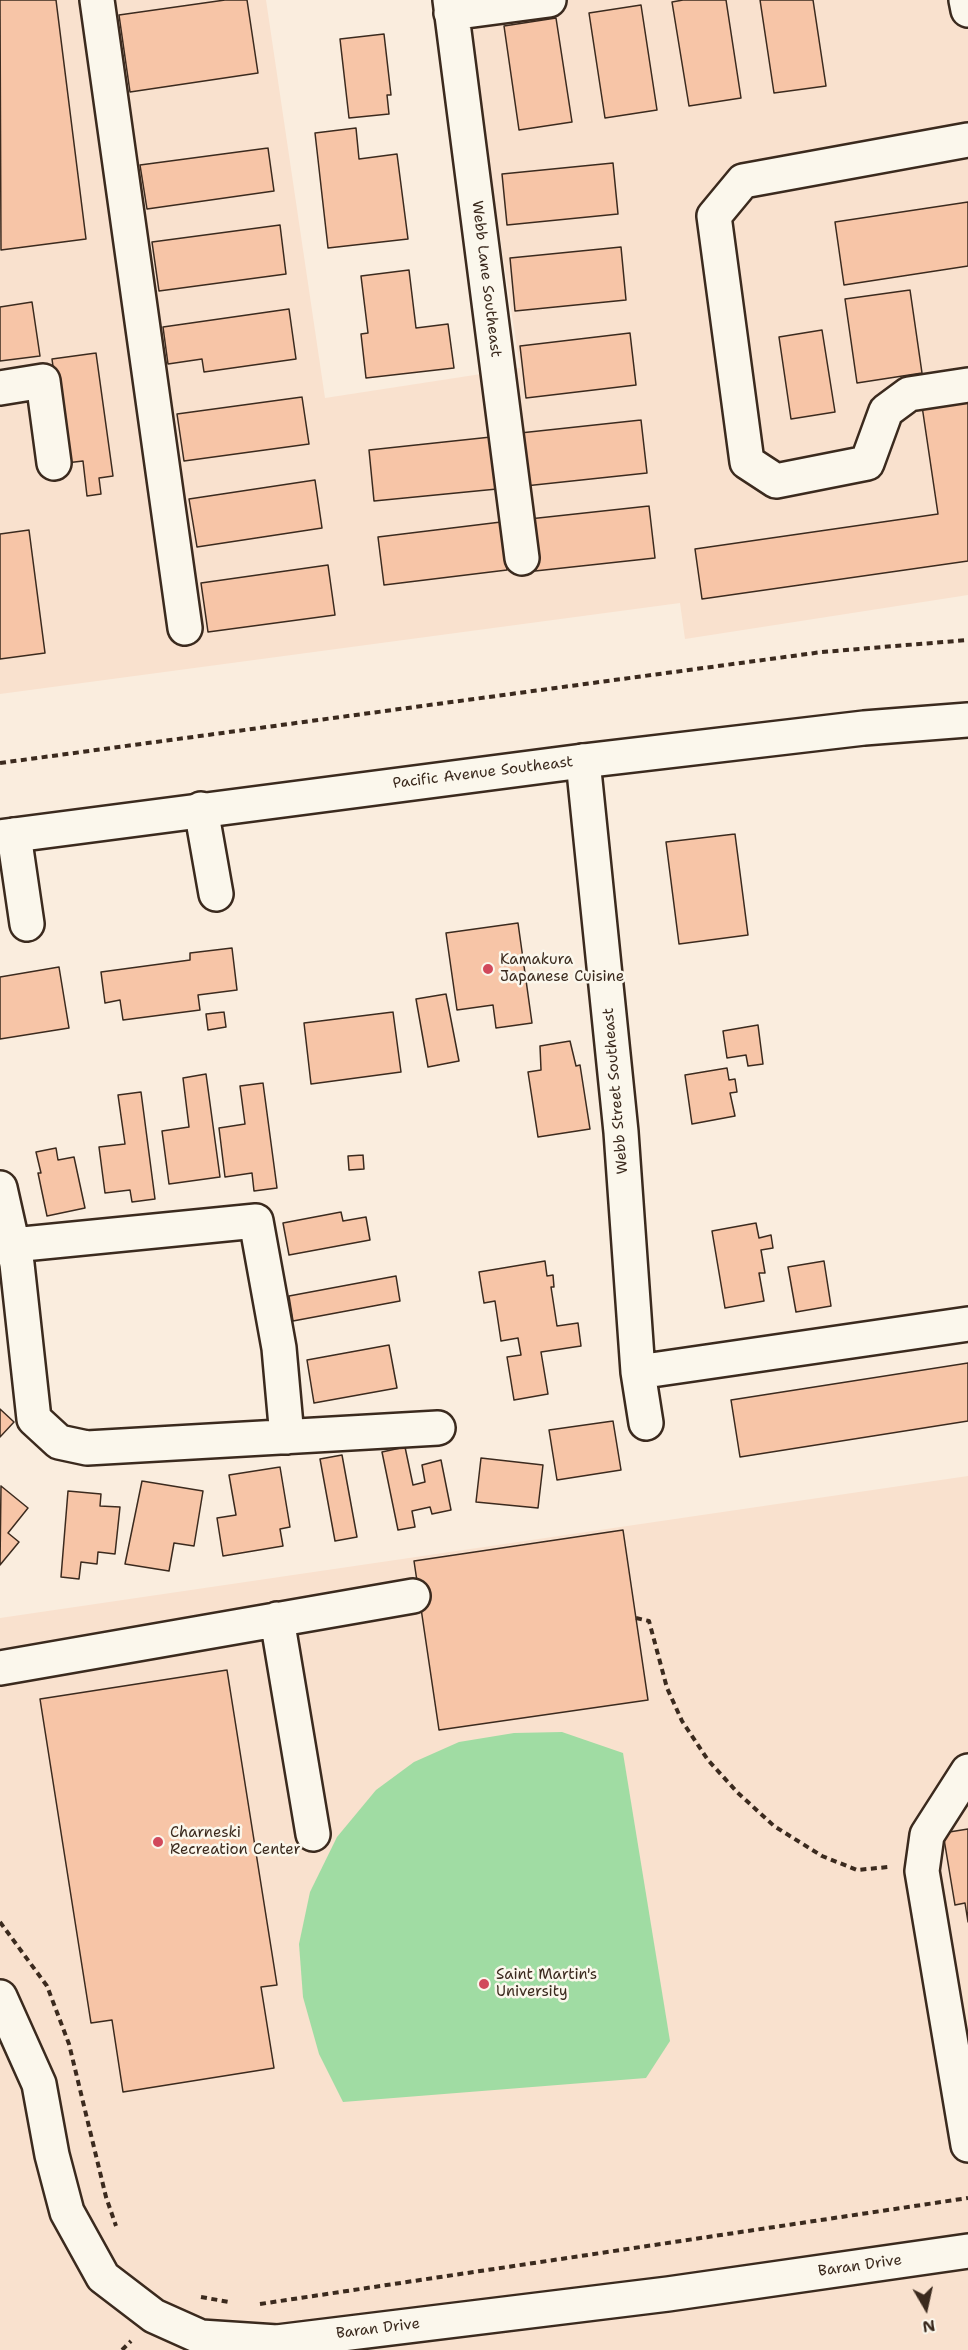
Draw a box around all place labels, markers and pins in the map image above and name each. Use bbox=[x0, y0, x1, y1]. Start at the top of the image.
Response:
place label: Kamakura Japanese Cuisine bbox=[500, 951, 624, 986]
marker: Kamakura Japanese Cuisine bbox=[481, 962, 495, 976]
place label: Charneski Recreation Center bbox=[170, 1824, 301, 1859]
marker: Charneski Recreation Center bbox=[151, 1835, 165, 1849]
place label: Saint Martin's University bbox=[496, 1966, 597, 2001]
marker: Saint Martin's University bbox=[477, 1977, 491, 1991]

